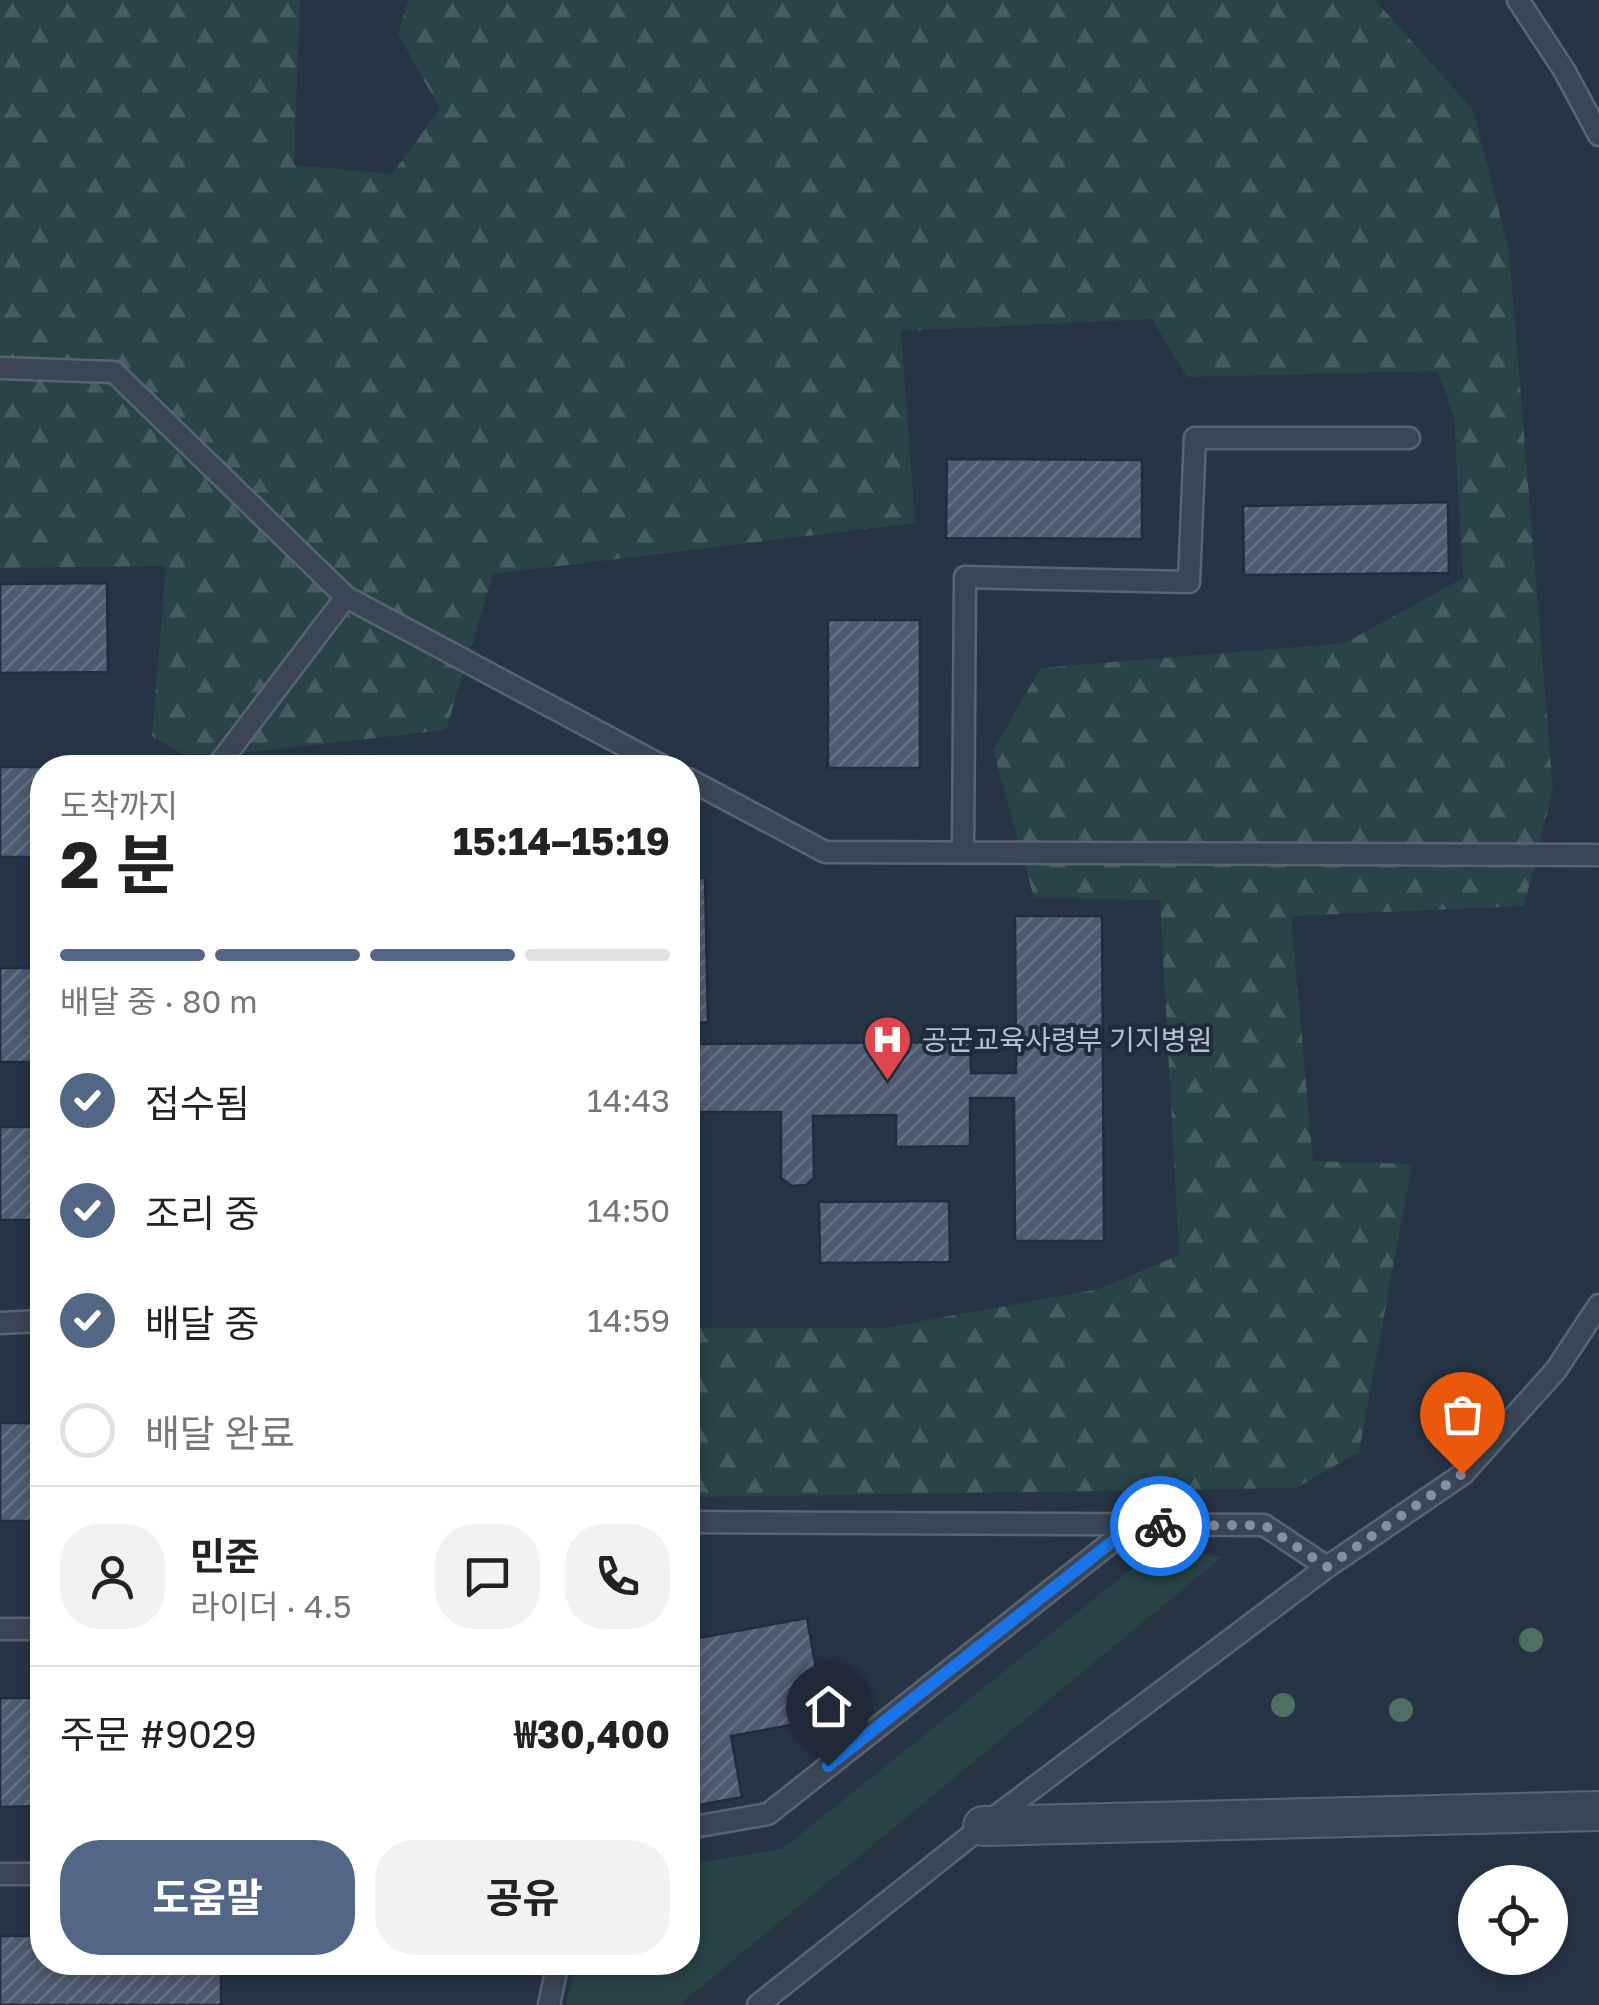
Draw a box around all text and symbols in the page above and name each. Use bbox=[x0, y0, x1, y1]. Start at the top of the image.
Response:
text: 도착까지 bbox=[60, 786, 178, 824]
text: 15:14–15:19 bbox=[453, 818, 670, 863]
text: 2 분 bbox=[60, 824, 176, 902]
text: 배달 중 · 80 m bbox=[60, 982, 258, 1020]
hospital icon: 공군교육사령부 기지병원 bbox=[861, 1014, 913, 1082]
place label: 공군교육사령부 기지병원 bbox=[922, 1023, 1212, 1056]
icon: check bbox=[60, 1073, 115, 1128]
text: 접수됨 bbox=[145, 1080, 250, 1125]
text: 14:43 bbox=[587, 1081, 670, 1119]
icon: check bbox=[60, 1183, 115, 1238]
text: 조리 중 bbox=[145, 1190, 259, 1235]
text: 14:50 bbox=[587, 1191, 670, 1229]
icon: check bbox=[60, 1293, 115, 1348]
text: 배달 중 bbox=[145, 1300, 259, 1345]
text: 14:59 bbox=[587, 1301, 670, 1339]
pin bbox=[1420, 1372, 1505, 1475]
icon: bag bbox=[1435, 1387, 1490, 1442]
text: 배달 완료 bbox=[145, 1410, 294, 1455]
courier bbox=[1110, 1476, 1210, 1576]
icon: bike bbox=[1133, 1499, 1188, 1554]
button: person bbox=[60, 1524, 165, 1629]
button: chat bbox=[435, 1524, 540, 1629]
button: phone bbox=[565, 1524, 670, 1629]
text: 민준 bbox=[190, 1533, 260, 1578]
text: 라이더 · 4.5 bbox=[190, 1587, 352, 1625]
pin bbox=[786, 1664, 871, 1767]
icon: home bbox=[801, 1679, 856, 1734]
text: 주문 #9029 bbox=[60, 1711, 257, 1756]
text: ₩30,400 bbox=[514, 1711, 670, 1756]
button: 도움말 bbox=[60, 1840, 355, 1955]
button: 공유 bbox=[375, 1840, 670, 1955]
map controls bbox=[1458, 1865, 1568, 1975]
button: locate bbox=[1458, 1865, 1568, 1975]

